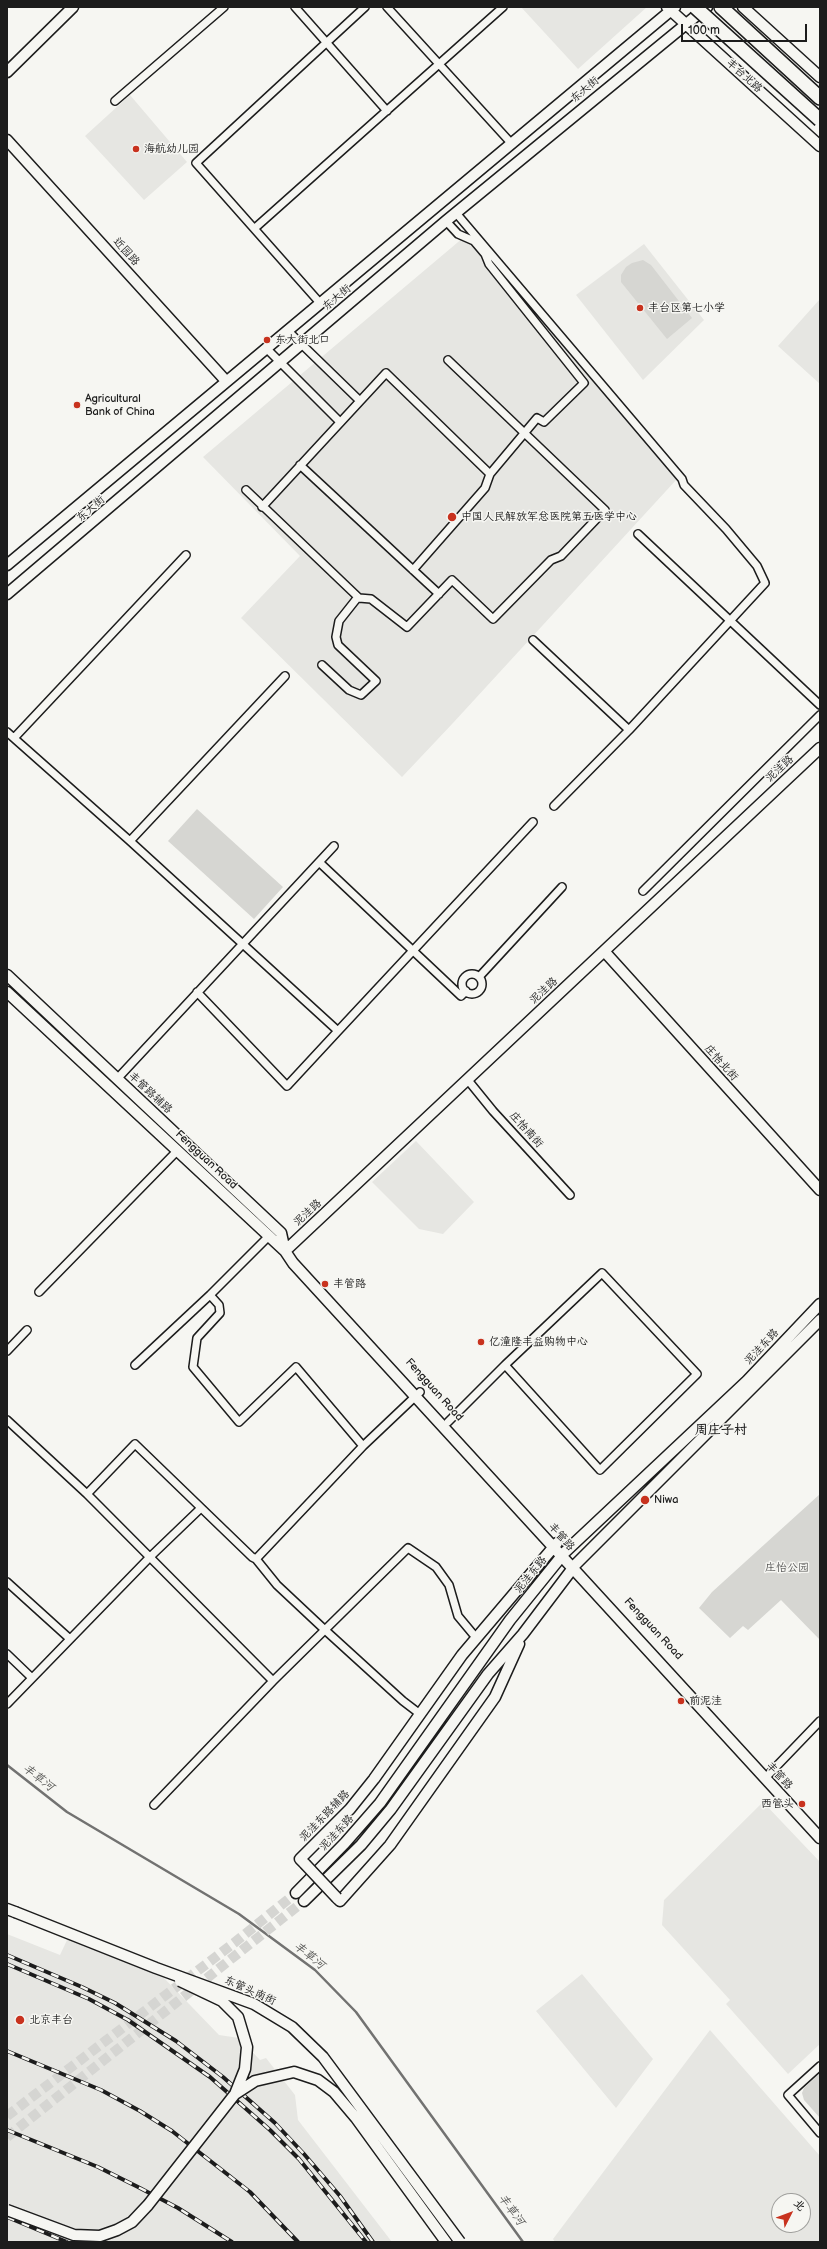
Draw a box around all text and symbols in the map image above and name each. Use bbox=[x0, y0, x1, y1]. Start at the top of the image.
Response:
scale bar bbox=[683, 16, 809, 42]
text: 100 m bbox=[688, 23, 720, 38]
street label: 丰台北路 bbox=[723, 56, 765, 96]
street label: 东大街 bbox=[568, 74, 602, 106]
place label: 海航幼儿园 bbox=[144, 142, 199, 156]
marker: 海航幼儿园 bbox=[131, 144, 141, 154]
street label: 近园路 bbox=[110, 235, 142, 269]
street label: 东大街 bbox=[320, 282, 354, 314]
place label: 丰台区第七小学 bbox=[648, 301, 725, 315]
marker: 丰台区第七小学 bbox=[635, 303, 645, 313]
place label: 东大街北口 bbox=[275, 333, 330, 347]
marker: 东大街北口 bbox=[262, 335, 272, 345]
place label: Agricultural Bank of China bbox=[85, 392, 155, 418]
marker: Agricultural Bank of China bbox=[72, 400, 82, 410]
street label: 东大街 bbox=[74, 493, 108, 525]
place label: 中国人民解放军总医院第五医学中心 bbox=[461, 510, 637, 524]
marker: 中国人民解放军总医院第五医学中心 bbox=[446, 511, 458, 523]
street label: 泥洼路 bbox=[763, 753, 797, 785]
street label: 泥洼路 bbox=[527, 975, 561, 1007]
street label: 庄怡北街 bbox=[701, 1042, 741, 1084]
street label: 丰管路辅路 bbox=[125, 1069, 175, 1117]
street label: 庄怡南街 bbox=[506, 1109, 546, 1151]
street label: Fengguan Road bbox=[172, 1128, 240, 1192]
street label: 泥洼路 bbox=[291, 1197, 325, 1229]
place label: 丰管路 bbox=[333, 1277, 366, 1291]
marker: 丰管路 bbox=[320, 1279, 330, 1289]
street label: 泥洼东路 bbox=[742, 1326, 782, 1368]
place label: 亿潼隆丰益购物中心 bbox=[489, 1335, 588, 1349]
marker: 亿潼隆丰益购物中心 bbox=[476, 1337, 486, 1347]
street label: Fengguan Road bbox=[402, 1356, 466, 1424]
district label: 周庄子村 bbox=[695, 1423, 747, 1439]
place label: Niwa bbox=[654, 1493, 678, 1507]
marker: Niwa bbox=[639, 1494, 651, 1506]
street label: 丰管路 bbox=[545, 1520, 577, 1554]
street label: 泥洼东路 bbox=[512, 1554, 550, 1596]
park label: 庄怡公园 bbox=[765, 1561, 809, 1575]
street label: Fengguan Road bbox=[621, 1595, 685, 1663]
place label: 前泥洼 bbox=[689, 1694, 722, 1708]
marker: 前泥洼 bbox=[676, 1696, 686, 1706]
street label: 丰管路 bbox=[763, 1759, 795, 1793]
water label: 丰草河 bbox=[19, 1761, 57, 1795]
street label: 泥洼东路辅路 bbox=[297, 1788, 353, 1844]
place label: 西管头 bbox=[761, 1797, 794, 1811]
marker: 西管头 bbox=[797, 1799, 807, 1809]
street label: 泥洼东路 bbox=[317, 1812, 357, 1854]
water label: 丰草河 bbox=[290, 1939, 328, 1973]
street label: 东管头南街 bbox=[222, 1974, 278, 2008]
place label: 北京丰台 bbox=[29, 2013, 73, 2027]
marker: 北京丰台 bbox=[14, 2014, 26, 2026]
water label: 丰草河 bbox=[495, 2191, 527, 2229]
north arrow bbox=[771, 2193, 811, 2233]
text: 北 bbox=[791, 2197, 808, 2214]

